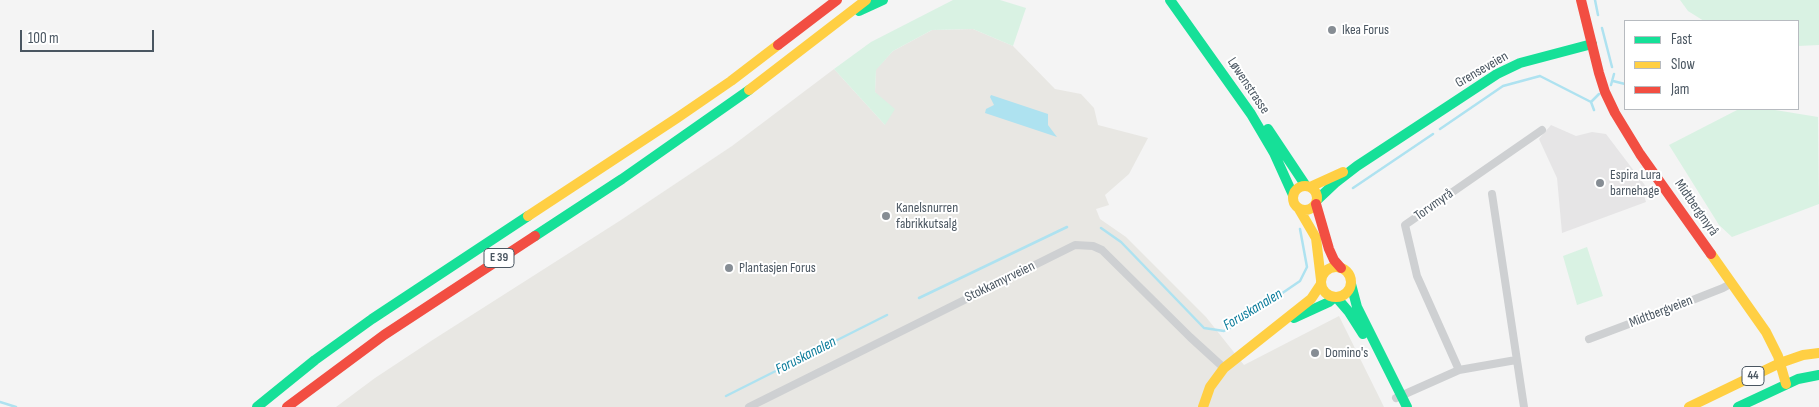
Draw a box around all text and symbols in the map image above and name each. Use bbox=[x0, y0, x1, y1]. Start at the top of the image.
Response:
scale bar bbox=[22, 20, 156, 52]
legend bbox=[1624, 20, 1799, 110]
place label: Ikea Forus bbox=[1342, 22, 1389, 38]
marker: Ikea Forus bbox=[1326, 24, 1338, 36]
text: 100 m bbox=[28, 29, 59, 48]
text: Fast bbox=[1671, 30, 1692, 49]
street label: Grenseveien bbox=[1453, 48, 1511, 92]
street label: Løwenstrasse bbox=[1223, 55, 1273, 117]
text: Slow bbox=[1671, 55, 1695, 74]
text: Jam bbox=[1671, 80, 1689, 99]
place label: Espira Lura barnehage bbox=[1610, 167, 1661, 200]
street label: Midtbergmyrå bbox=[1670, 176, 1722, 240]
marker: Espira Lura barnehage bbox=[1594, 177, 1606, 189]
street label: Torvmyrå bbox=[1411, 186, 1457, 224]
place label: Kanelsnurren fabrikkutsalg bbox=[896, 200, 958, 232]
marker: Kanelsnurren fabrikkutsalg bbox=[880, 210, 892, 222]
road number: E 39 bbox=[484, 248, 514, 268]
street label: Stokkamyrveien bbox=[962, 258, 1038, 306]
place label: Plantasjen Forus bbox=[739, 260, 816, 276]
marker: Plantasjen Forus bbox=[723, 262, 735, 274]
water label: Foruskanalen bbox=[1220, 285, 1286, 335]
street label: Midtbergveien bbox=[1627, 292, 1695, 332]
water label: Foruskanalen bbox=[773, 333, 839, 379]
place label: Domino's bbox=[1325, 345, 1368, 361]
marker: Domino's bbox=[1309, 347, 1321, 359]
road number: 44 bbox=[1742, 366, 1764, 386]

